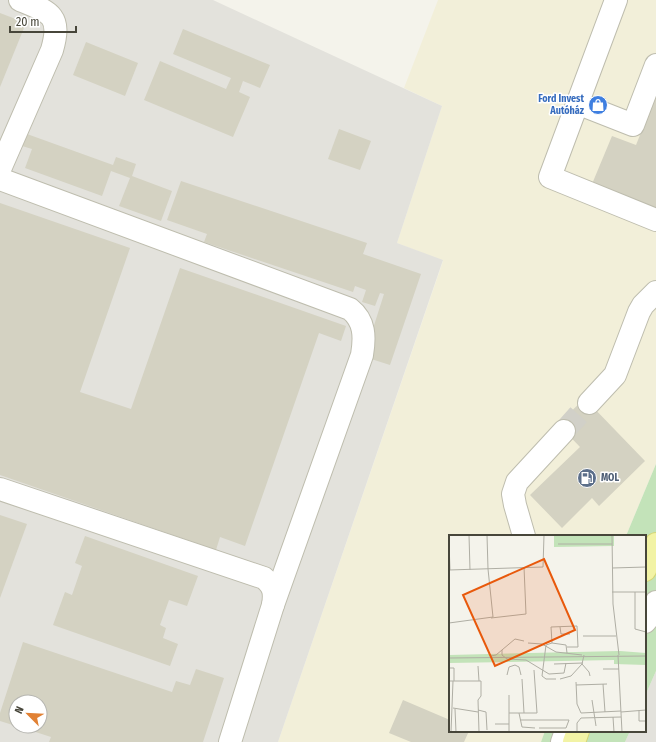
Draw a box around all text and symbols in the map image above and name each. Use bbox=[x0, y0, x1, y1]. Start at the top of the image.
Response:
scale bar bbox=[10, 8, 76, 34]
text: 20 m bbox=[16, 15, 40, 29]
place label: Ford Invest Autóház bbox=[538, 93, 585, 117]
shop icon: Ford Invest Autóház bbox=[587, 94, 609, 116]
fuel station icon: MOL bbox=[576, 467, 598, 489]
place label: MOL bbox=[601, 472, 619, 484]
inset map bbox=[449, 535, 646, 732]
north arrow bbox=[8, 694, 48, 734]
text: N bbox=[12, 704, 27, 716]

